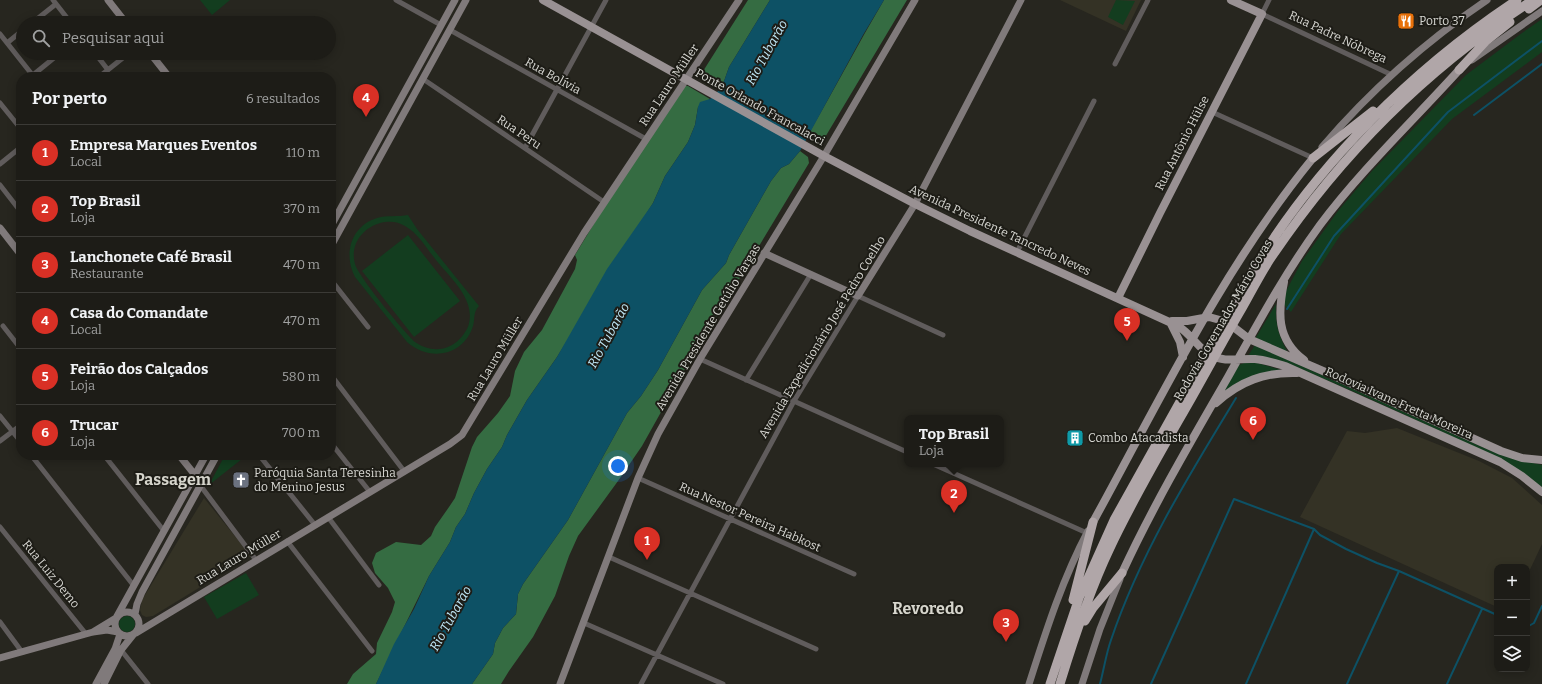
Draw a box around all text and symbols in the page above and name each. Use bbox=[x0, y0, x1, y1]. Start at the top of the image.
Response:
street label: Rua Padre Nóbrega bbox=[1287, 8, 1390, 66]
restaurant icon: Porto 37 bbox=[1396, 11, 1416, 31]
place label: Porto 37 bbox=[1419, 14, 1465, 28]
search box bbox=[16, 16, 336, 60]
water label: Rio Tubarão bbox=[743, 17, 790, 87]
icon: search bbox=[30, 27, 52, 49]
text: Pesquisar aqui bbox=[62, 29, 164, 47]
street label: Rua Lauro Müller bbox=[636, 41, 702, 129]
street label: Rua Bolívia bbox=[523, 55, 584, 97]
street label: Ponte Orlando Francalacci bbox=[693, 66, 828, 149]
pin: 4 bbox=[353, 84, 379, 117]
text: Por perto bbox=[32, 88, 107, 109]
text: 6 resultados bbox=[246, 91, 320, 106]
street label: Rua Antônio Hülse bbox=[1152, 93, 1212, 193]
street label: Rua Peru bbox=[494, 112, 544, 152]
text: Empresa Marques Eventos bbox=[70, 136, 257, 154]
text: 1 bbox=[42, 145, 48, 160]
text: 110 m bbox=[286, 145, 320, 160]
text: Local bbox=[70, 154, 102, 169]
street label: Avenida Presidente Tancredo Neves bbox=[907, 182, 1093, 278]
text: Top Brasil bbox=[70, 192, 140, 210]
text: 2 bbox=[41, 201, 49, 216]
text: 370 m bbox=[283, 201, 320, 216]
text: Loja bbox=[70, 210, 95, 225]
street label: Avenida Expedicionário José Pedro Coelho bbox=[756, 233, 888, 441]
street label: Rodovia Governador Mário Covas bbox=[1171, 237, 1275, 403]
street label: Avenida Presidente Getúlio Vargas bbox=[653, 241, 763, 413]
text: Lanchonete Café Brasil bbox=[70, 248, 232, 266]
text: 3 bbox=[41, 257, 49, 272]
text: 470 m bbox=[283, 257, 320, 272]
text: Restaurante bbox=[70, 266, 144, 281]
water label: Rio Tubarão bbox=[585, 300, 632, 370]
text: Casa do Comandate bbox=[70, 304, 208, 322]
pin: 5 bbox=[1114, 308, 1140, 341]
text: 4 bbox=[41, 313, 49, 328]
text: 470 m bbox=[283, 313, 320, 328]
street label: Rua Lauro Müller bbox=[464, 314, 526, 404]
text: Local bbox=[70, 322, 102, 337]
text: Feirão dos Calçados bbox=[70, 360, 208, 378]
street label: Rodovia Ivane Fretta Moreira bbox=[1323, 364, 1475, 442]
text: 5 bbox=[41, 369, 49, 384]
text: 580 m bbox=[282, 369, 320, 384]
text: Loja bbox=[70, 378, 95, 393]
pin: 6 bbox=[1240, 407, 1266, 440]
popup bbox=[904, 415, 1004, 467]
text: Trucar bbox=[70, 416, 119, 434]
text: 6 bbox=[41, 425, 49, 440]
text: 700 m bbox=[282, 425, 320, 440]
text: Top Brasil bbox=[919, 425, 989, 443]
building icon: Combo Atacadista bbox=[1065, 428, 1085, 448]
place label: Combo Atacadista bbox=[1088, 431, 1189, 445]
text: Loja bbox=[70, 434, 95, 449]
text: Loja bbox=[919, 443, 944, 458]
your location bbox=[608, 456, 628, 476]
place label: Paróquia Santa Teresinha do Menino Jesus bbox=[254, 466, 396, 494]
district label: Passagem bbox=[135, 470, 212, 489]
church icon: Paróquia Santa Teresinha do Menino Jesus bbox=[231, 470, 251, 490]
street label: Rua Nestor Pereira Habkost bbox=[677, 479, 823, 555]
pin: 2 bbox=[941, 480, 967, 513]
street label: Rua Lauro Müller bbox=[194, 526, 284, 588]
pin: 1 bbox=[634, 527, 660, 560]
street label: Rua Luiz Demo bbox=[19, 537, 83, 611]
map controls bbox=[1494, 564, 1530, 672]
button: + bbox=[1494, 564, 1530, 600]
water label: Rio Tubarão bbox=[427, 583, 474, 653]
district label: Revoredo bbox=[892, 599, 964, 618]
button: − bbox=[1494, 600, 1530, 636]
pin: 3 bbox=[993, 609, 1019, 642]
button: layers bbox=[1494, 636, 1530, 672]

